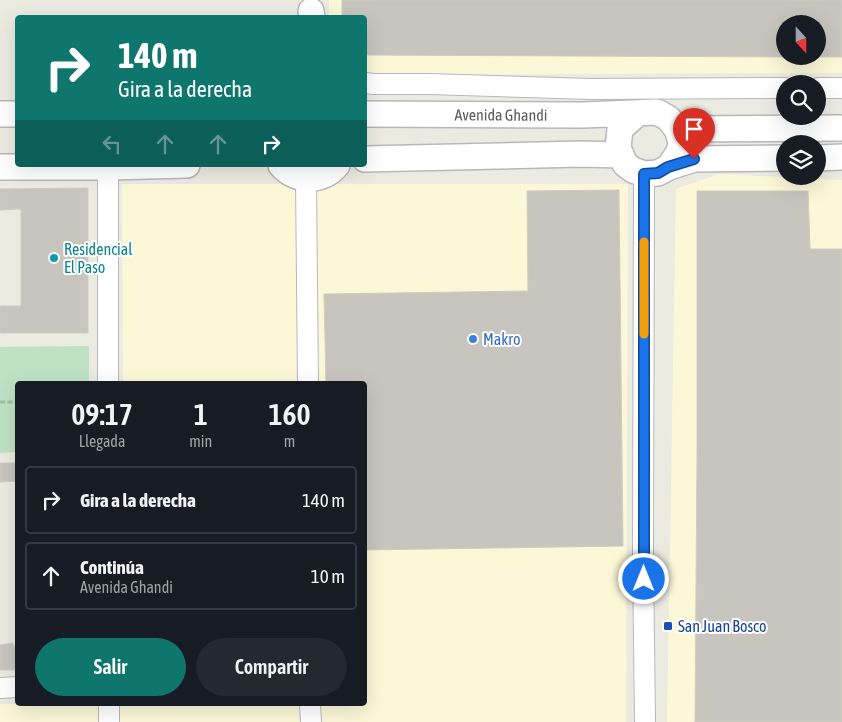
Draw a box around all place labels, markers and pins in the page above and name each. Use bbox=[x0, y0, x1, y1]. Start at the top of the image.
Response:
pin bbox=[673, 108, 715, 159]
place label: Residencial El Paso bbox=[64, 240, 133, 276]
marker: Residencial El Paso bbox=[48, 252, 60, 264]
place label: Makro bbox=[483, 330, 520, 348]
marker: Makro bbox=[467, 333, 479, 345]
place label: San Juan Bosco bbox=[678, 617, 767, 635]
marker: San Juan Bosco bbox=[662, 620, 674, 632]

